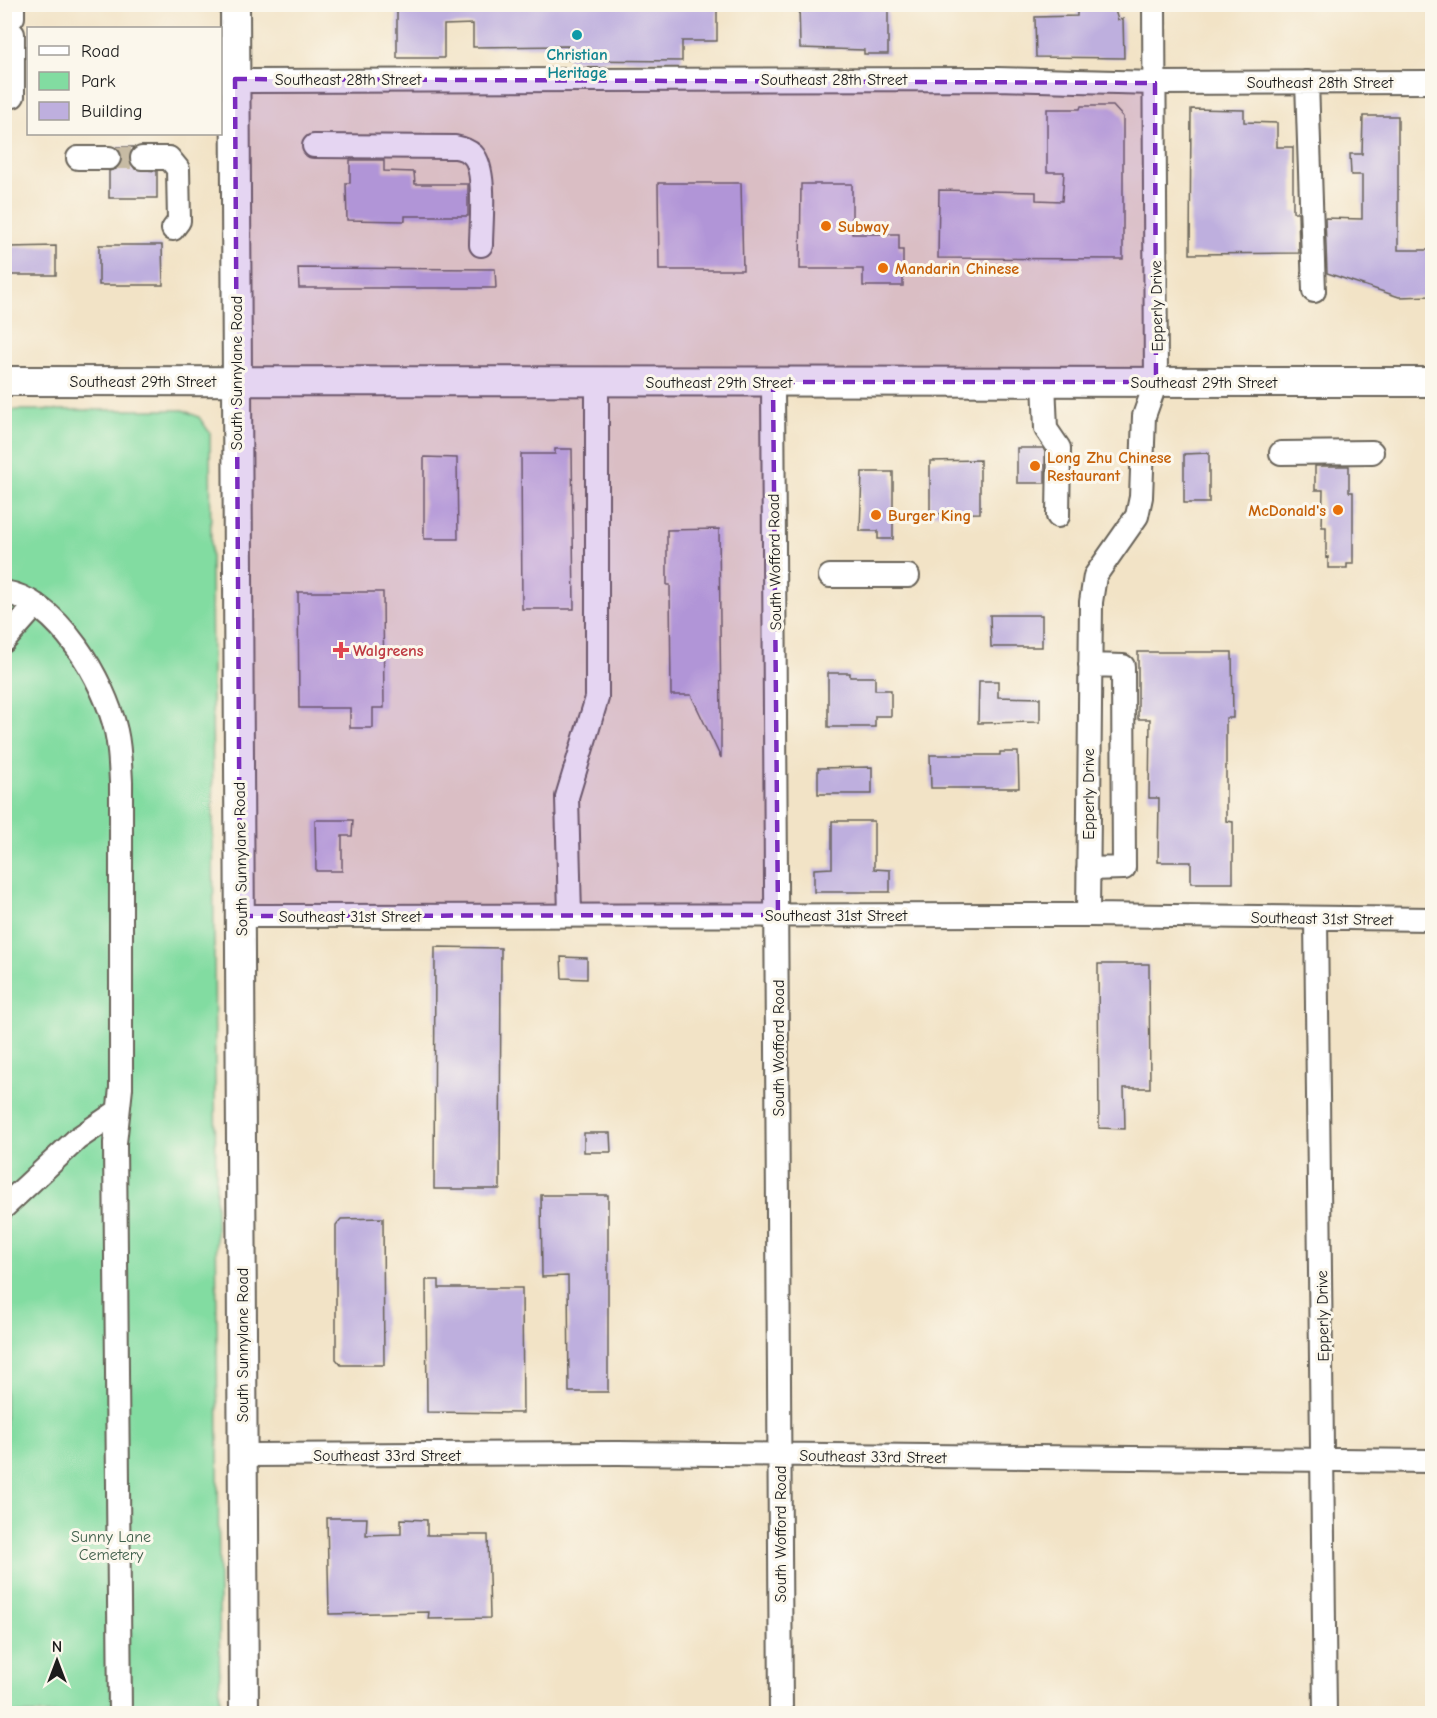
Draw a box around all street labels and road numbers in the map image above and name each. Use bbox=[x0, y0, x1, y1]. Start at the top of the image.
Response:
street label: Southeast 28th Street bbox=[275, 71, 422, 89]
street label: Southeast 28th Street bbox=[761, 71, 908, 89]
street label: Southeast 28th Street bbox=[1247, 74, 1394, 92]
street label: Epperly Drive bbox=[1147, 260, 1167, 352]
street label: South Sunnylane Road bbox=[228, 296, 246, 450]
street label: Southeast 29th Street bbox=[70, 373, 217, 391]
street label: Southeast 29th Street bbox=[646, 374, 793, 392]
street label: Southeast 29th Street bbox=[1131, 374, 1278, 392]
street label: South Wofford Road bbox=[765, 493, 785, 631]
street label: Epperly Drive bbox=[1080, 748, 1098, 840]
street label: South Sunnylane Road bbox=[231, 782, 251, 936]
street label: Southeast 31st Street bbox=[765, 907, 908, 925]
street label: Southeast 31st Street bbox=[279, 908, 422, 926]
street label: Southeast 31st Street bbox=[1251, 909, 1394, 929]
street label: South Wofford Road bbox=[770, 980, 788, 1116]
street label: South Sunnylane Road bbox=[234, 1268, 252, 1422]
street label: Epperly Drive bbox=[1313, 1270, 1333, 1362]
street label: Southeast 33rd Street bbox=[313, 1447, 461, 1465]
street label: Southeast 33rd Street bbox=[799, 1447, 947, 1467]
street label: South Wofford Road bbox=[772, 1466, 790, 1602]

